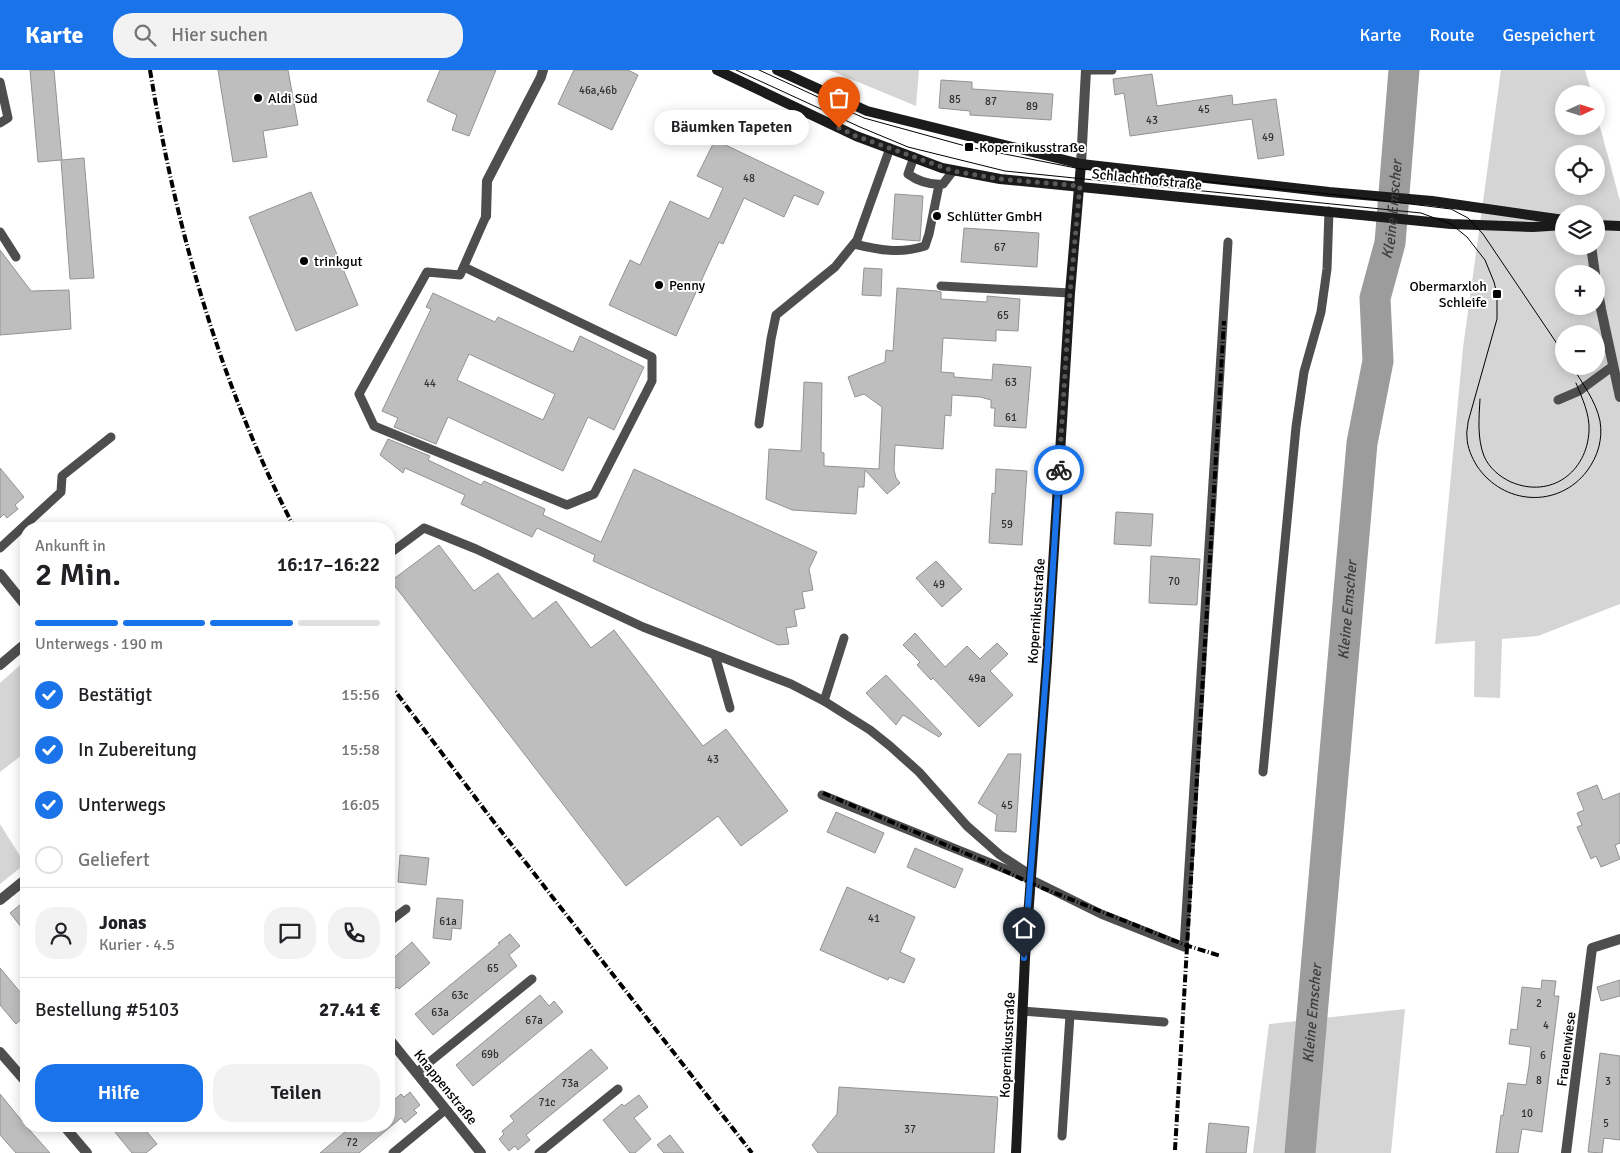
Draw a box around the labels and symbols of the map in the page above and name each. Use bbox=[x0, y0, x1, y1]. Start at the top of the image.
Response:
pin bbox=[818, 77, 860, 128]
house number: 46a,46b bbox=[579, 84, 617, 97]
north arrow bbox=[1555, 85, 1605, 135]
place label: Aldi Süd bbox=[268, 90, 318, 107]
marker: Aldi Süd bbox=[252, 92, 264, 104]
house number: 85 bbox=[949, 93, 961, 106]
house number: 87 bbox=[985, 95, 997, 108]
house number: 89 bbox=[1026, 100, 1038, 113]
house number: 45 bbox=[1198, 103, 1210, 116]
callout: Bäumken Tapeten bbox=[654, 110, 809, 146]
house number: 43 bbox=[1146, 114, 1158, 127]
house number: 49 bbox=[1262, 131, 1274, 144]
place label: Kopernikusstraße bbox=[979, 139, 1085, 156]
marker: Kopernikusstraße bbox=[963, 141, 975, 153]
water label: Kleine Emscher bbox=[1377, 157, 1406, 261]
street label: Schlachthofstraße bbox=[1091, 165, 1203, 194]
house number: 48 bbox=[743, 172, 755, 185]
place label: Schlütter GmbH bbox=[947, 208, 1043, 225]
marker: Schlütter GmbH bbox=[931, 210, 943, 222]
house number: 67 bbox=[994, 241, 1006, 254]
place label: trinkgut bbox=[314, 253, 363, 270]
marker: trinkgut bbox=[298, 255, 310, 267]
place label: Penny bbox=[669, 277, 706, 294]
place label: Obermarxloh Schleife bbox=[1409, 278, 1487, 311]
marker: Penny bbox=[653, 279, 665, 291]
marker: Obermarxloh Schleife bbox=[1491, 288, 1503, 300]
house number: 65 bbox=[997, 309, 1009, 322]
house number: 63 bbox=[1005, 376, 1017, 389]
house number: 44 bbox=[424, 377, 436, 390]
house number: 61 bbox=[1005, 411, 1017, 424]
courier bbox=[1034, 445, 1084, 495]
house number: 59 bbox=[1001, 518, 1013, 531]
water label: Kleine Emscher bbox=[1334, 557, 1361, 660]
street label: Kopernikusstraße bbox=[1024, 558, 1049, 664]
house number: 70 bbox=[1168, 575, 1180, 588]
house number: 49 bbox=[933, 578, 945, 591]
house number: 49a bbox=[968, 672, 986, 685]
house number: 43 bbox=[707, 753, 719, 766]
house number: 45 bbox=[1001, 799, 1013, 812]
pin bbox=[1003, 907, 1045, 958]
house number: 41 bbox=[868, 912, 880, 925]
house number: 61a bbox=[439, 915, 457, 928]
water label: Kleine Emscher bbox=[1299, 961, 1326, 1064]
house number: 65 bbox=[487, 962, 499, 975]
house number: 63c bbox=[451, 989, 469, 1002]
street label: Kopernikusstraße bbox=[996, 992, 1019, 1098]
house number: 2 bbox=[1536, 997, 1542, 1010]
house number: 63a bbox=[431, 1006, 449, 1019]
street label: Frauenwiese bbox=[1553, 1011, 1580, 1088]
house number: 67a bbox=[525, 1014, 543, 1027]
house number: 4 bbox=[1543, 1019, 1549, 1032]
street label: Knappenstraße bbox=[410, 1046, 481, 1128]
house number: 69b bbox=[481, 1048, 499, 1061]
house number: 6 bbox=[1540, 1049, 1546, 1062]
house number: 8 bbox=[1536, 1074, 1542, 1087]
house number: 3 bbox=[1605, 1075, 1611, 1088]
house number: 73a bbox=[561, 1077, 579, 1090]
house number: 71c bbox=[538, 1096, 556, 1109]
house number: 10 bbox=[1521, 1107, 1533, 1120]
house number: 5 bbox=[1603, 1117, 1609, 1130]
house number: 37 bbox=[904, 1123, 916, 1136]
house number: 72 bbox=[346, 1136, 358, 1149]

